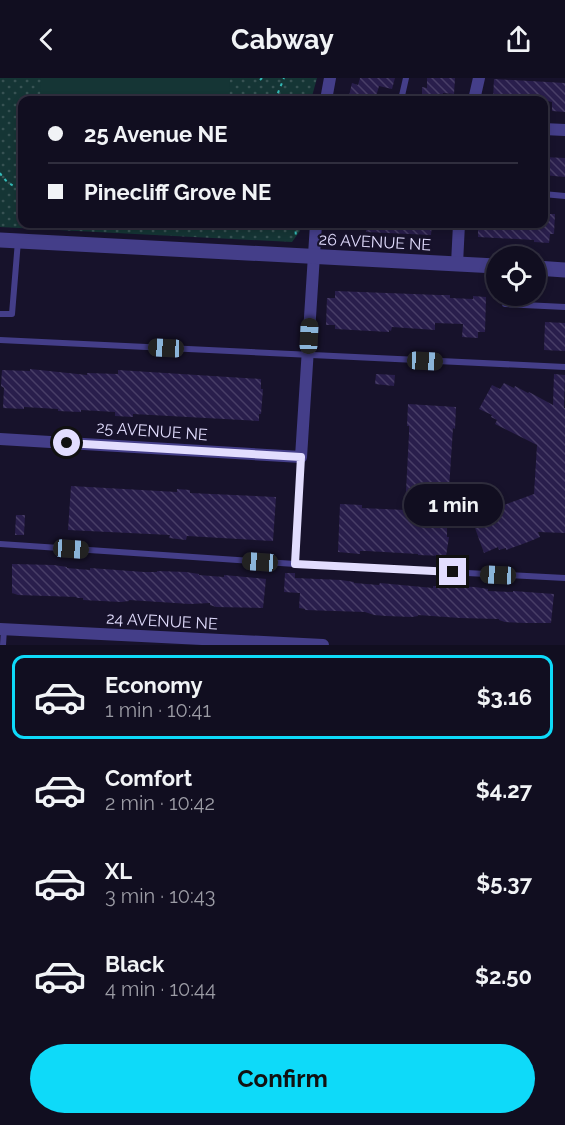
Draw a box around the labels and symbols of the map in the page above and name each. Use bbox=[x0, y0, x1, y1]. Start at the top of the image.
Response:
street label: 26 AVENUE NE bbox=[318, 230, 432, 254]
car bbox=[299, 318, 319, 354]
car bbox=[148, 338, 184, 358]
car bbox=[407, 351, 443, 371]
street label: 25 AVENUE NE bbox=[96, 418, 209, 444]
route start bbox=[53, 429, 80, 456]
callout: 1 min bbox=[404, 485, 502, 527]
car bbox=[52, 539, 90, 559]
car bbox=[241, 552, 279, 572]
route end bbox=[439, 558, 466, 585]
car bbox=[480, 565, 516, 585]
street label: 24 AVENUE NE bbox=[106, 609, 218, 633]

